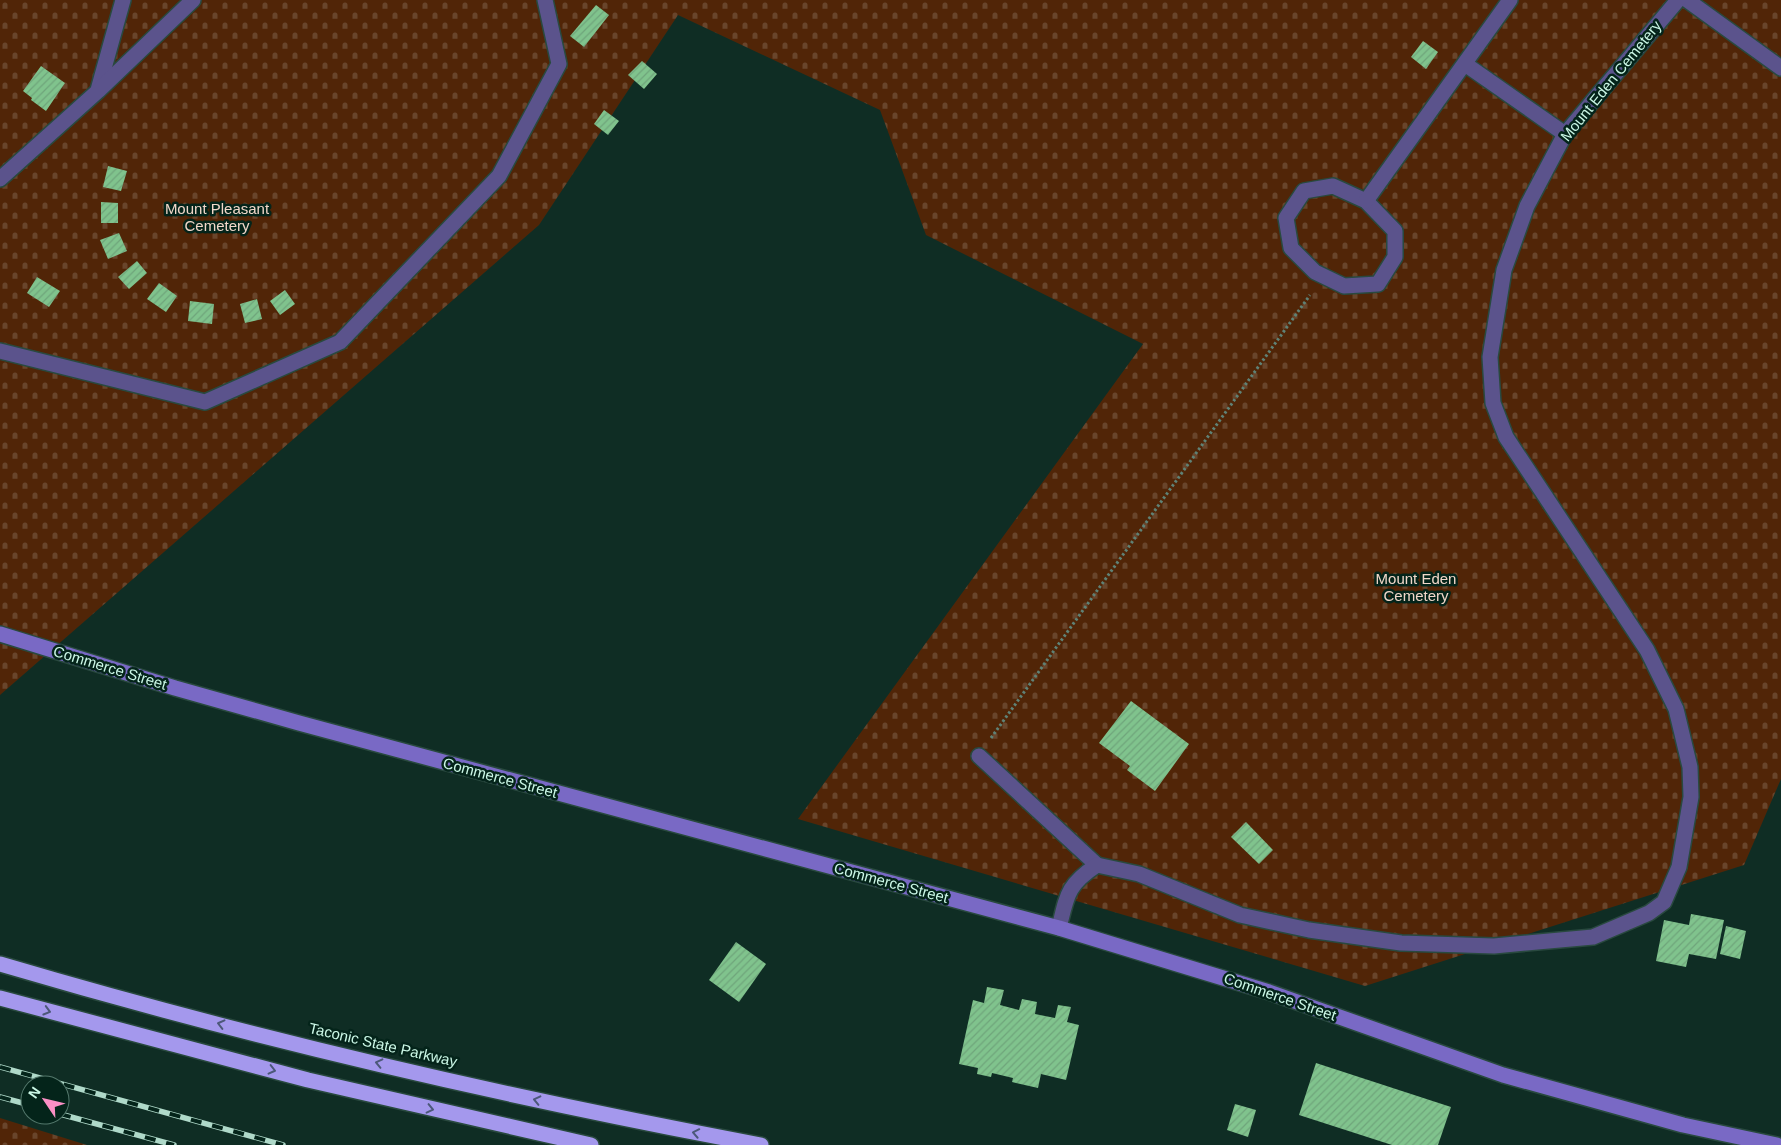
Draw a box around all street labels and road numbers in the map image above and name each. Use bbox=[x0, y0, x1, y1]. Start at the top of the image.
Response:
street label: Mount Eden Cemetery bbox=[1557, 17, 1665, 144]
street label: Commerce Street bbox=[51, 642, 170, 693]
street label: Commerce Street bbox=[441, 754, 560, 801]
street label: Commerce Street bbox=[832, 859, 951, 906]
street label: Commerce Street bbox=[1222, 969, 1339, 1024]
street label: Taconic State Parkway bbox=[307, 1019, 459, 1070]

